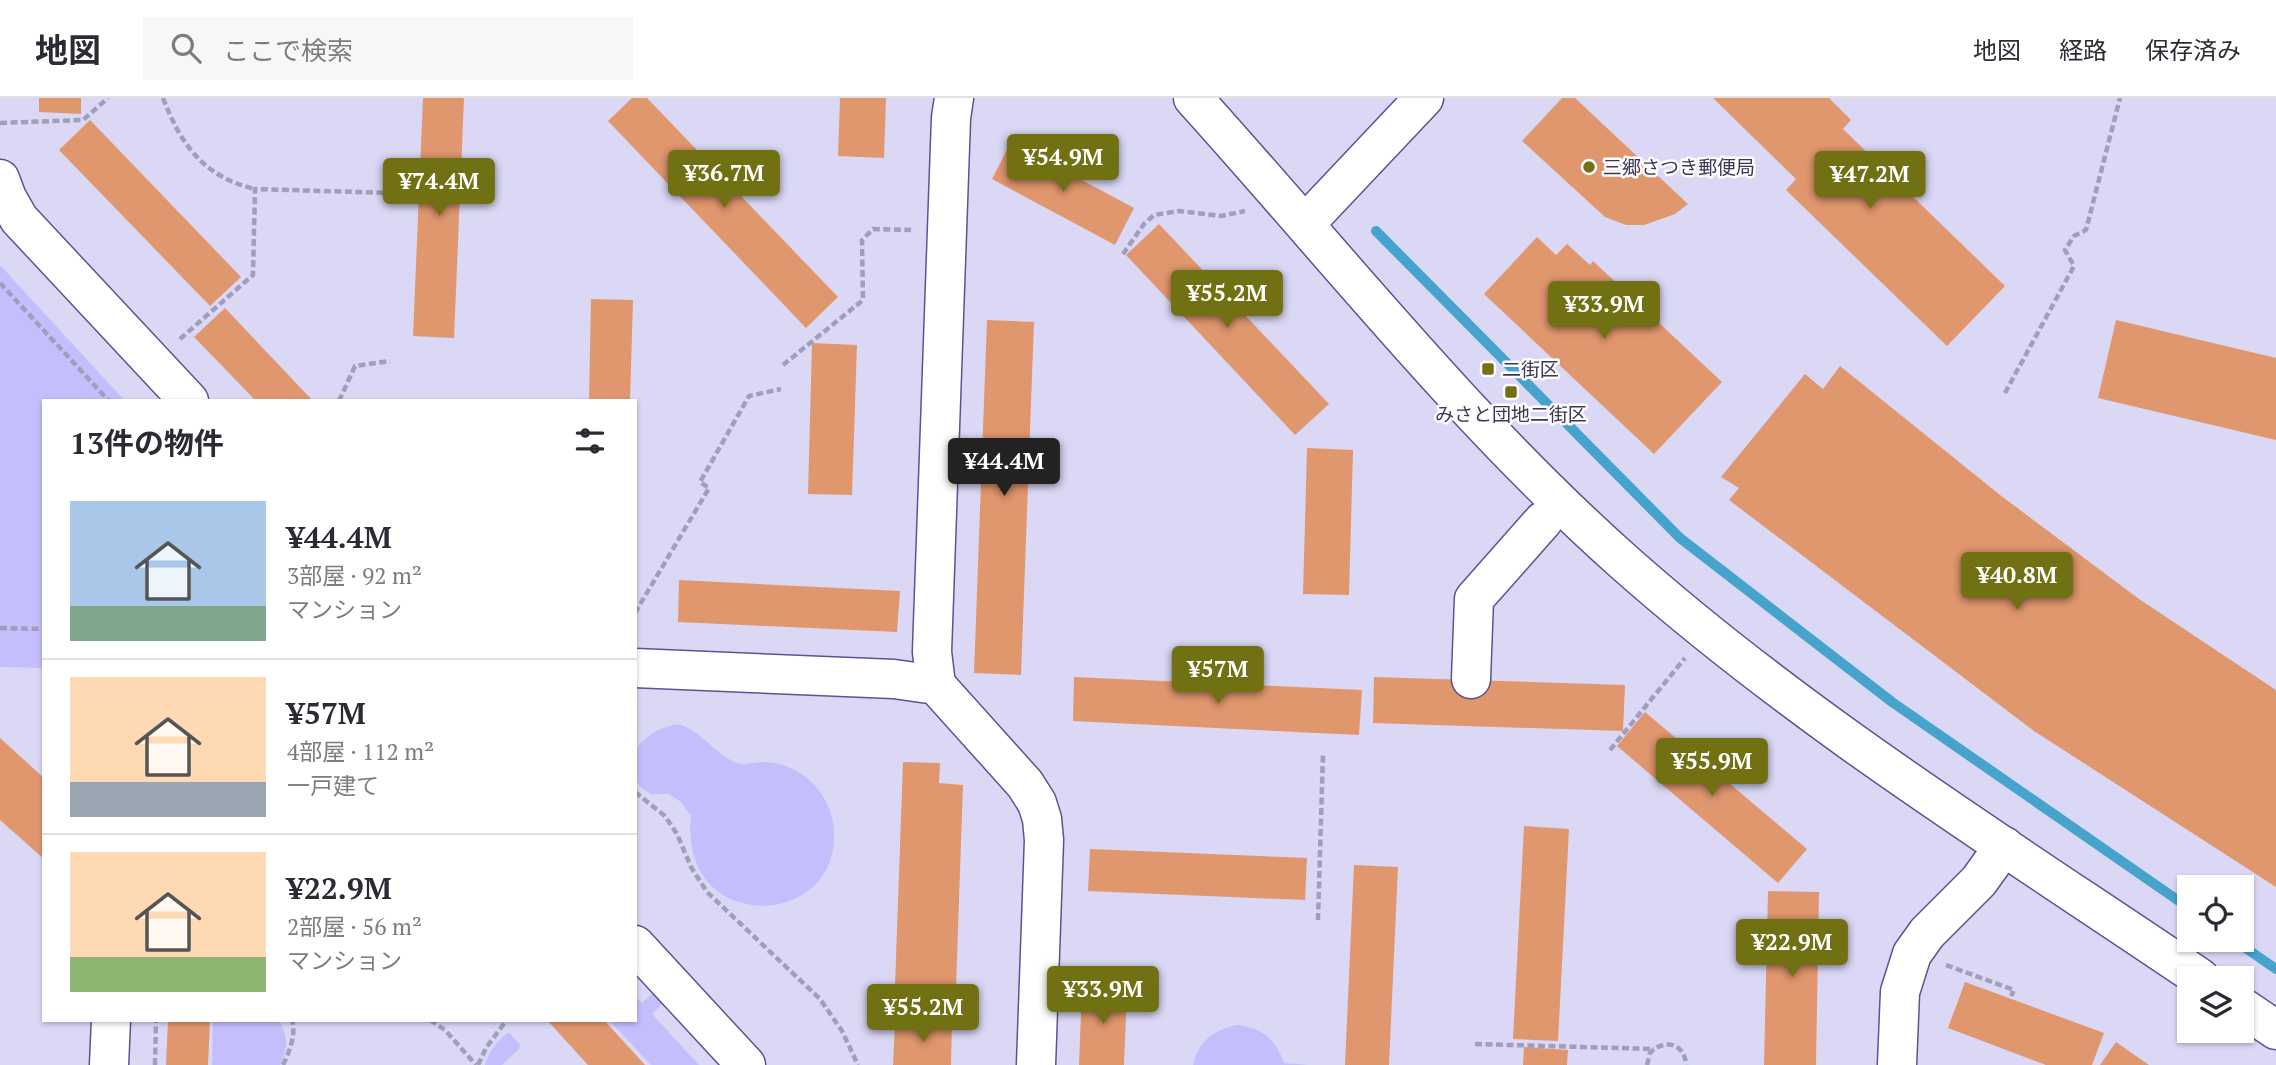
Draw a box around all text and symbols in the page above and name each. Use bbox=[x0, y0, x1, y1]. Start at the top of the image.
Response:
search box bbox=[143, 17, 633, 80]
text: 地図 bbox=[35, 28, 101, 71]
icon: search bbox=[167, 29, 205, 67]
text: ここで検索 bbox=[223, 33, 353, 67]
text: 地図 bbox=[1973, 34, 2021, 66]
text: 経路 bbox=[2059, 34, 2107, 66]
text: 保存済み bbox=[2145, 34, 2241, 66]
pin: ¥54.9M bbox=[1006, 134, 1120, 194]
text: ¥54.9M bbox=[1023, 141, 1103, 172]
pin: ¥36.7M bbox=[667, 150, 781, 210]
pin: ¥47.2M bbox=[1813, 152, 1927, 211]
place label: 三郷さつき郵便局 bbox=[1603, 154, 1755, 179]
text: ¥36.7M bbox=[684, 157, 764, 188]
pin: ¥74.4M bbox=[382, 158, 496, 218]
text: ¥47.2M bbox=[1831, 158, 1909, 189]
marker: 三郷さつき郵便局 bbox=[1581, 159, 1597, 175]
text: ¥74.4M bbox=[399, 165, 479, 196]
pin: ¥55.2M bbox=[1170, 271, 1284, 330]
text: ¥55.2M bbox=[1187, 277, 1267, 308]
pin: ¥33.9M bbox=[1547, 282, 1661, 341]
text: ¥33.9M bbox=[1564, 288, 1644, 319]
place label: 二街区 bbox=[1502, 356, 1559, 381]
marker: 二街区 bbox=[1480, 361, 1496, 377]
marker: みさと団地二街区 bbox=[1503, 384, 1519, 400]
place label: みさと団地二街区 bbox=[1435, 401, 1587, 426]
icon: filters bbox=[571, 422, 609, 460]
text: 13件の物件 bbox=[70, 423, 224, 463]
pin: ¥44.4M bbox=[947, 438, 1061, 498]
text: ¥44.4M bbox=[964, 445, 1044, 476]
text: ¥44.4M bbox=[287, 517, 392, 557]
icon: home bbox=[126, 529, 210, 613]
pin: ¥40.8M bbox=[1960, 552, 2074, 612]
text: ¥40.8M bbox=[1977, 559, 2057, 590]
text: 3部屋 · 92 m² bbox=[287, 560, 422, 591]
text: マンション bbox=[287, 594, 402, 625]
pin: ¥57M bbox=[1177, 646, 1259, 706]
text: ¥57M bbox=[1188, 653, 1248, 684]
text: ¥57M bbox=[287, 693, 366, 733]
icon: home bbox=[126, 705, 210, 789]
text: 4部屋 · 112 m² bbox=[287, 736, 434, 767]
pin: ¥55.9M bbox=[1655, 738, 1769, 798]
text: ¥55.9M bbox=[1672, 745, 1752, 776]
text: 一戸建て bbox=[287, 770, 379, 801]
text: ¥22.9M bbox=[287, 868, 392, 908]
map controls bbox=[2177, 875, 2254, 1043]
button: locate bbox=[2177, 875, 2254, 952]
icon: home bbox=[126, 880, 210, 964]
text: 2部屋 · 56 m² bbox=[287, 911, 422, 942]
pin: ¥22.9M bbox=[1735, 920, 1849, 979]
text: ¥22.9M bbox=[1752, 926, 1832, 957]
text: マンション bbox=[287, 945, 402, 976]
button: layers bbox=[2177, 966, 2254, 1043]
pin: ¥33.9M bbox=[1046, 967, 1160, 1026]
text: ¥33.9M bbox=[1063, 973, 1143, 1004]
pin: ¥55.2M bbox=[866, 984, 980, 1044]
text: ¥55.2M bbox=[883, 991, 963, 1022]

